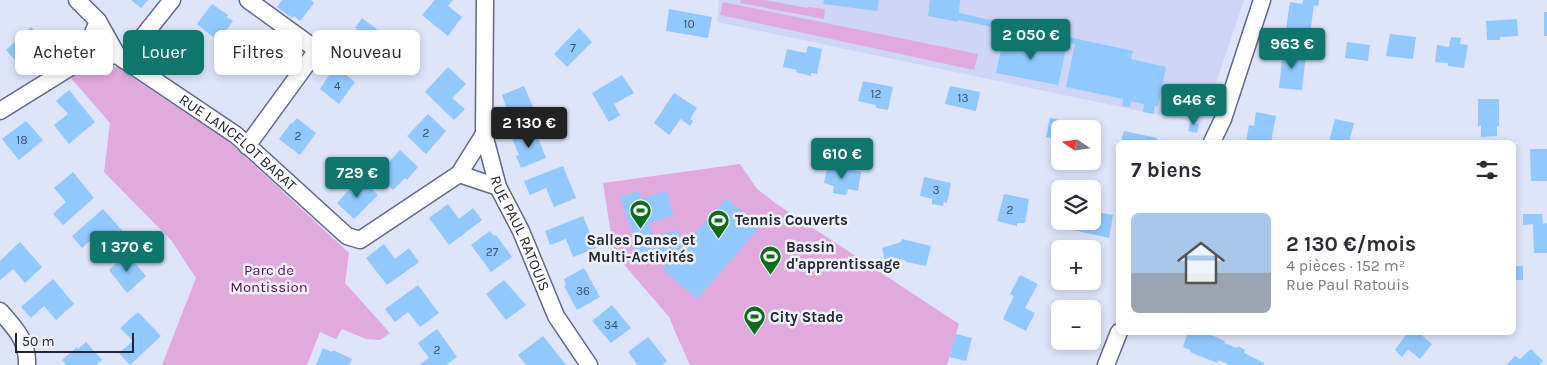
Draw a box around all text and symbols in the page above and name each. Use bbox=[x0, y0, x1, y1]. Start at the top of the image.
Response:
house number: 10 bbox=[683, 17, 695, 31]
pin: 2 050 € bbox=[985, 18, 1077, 61]
text: 2 050 € bbox=[1002, 25, 1060, 44]
pin: 963 € bbox=[1257, 28, 1327, 70]
chip: Acheter bbox=[15, 30, 113, 75]
chip: Louer bbox=[123, 30, 204, 75]
chip: Filtres bbox=[214, 30, 302, 75]
chip: Nouveau bbox=[312, 30, 420, 75]
text: 963 € bbox=[1270, 34, 1314, 53]
house number: 7 bbox=[570, 41, 576, 55]
house number: 4 bbox=[334, 79, 341, 93]
pin: 646 € bbox=[1159, 84, 1229, 126]
house number: 12 bbox=[871, 87, 882, 101]
street label: RUE LANCELOT BARAT bbox=[176, 90, 300, 195]
text: 646 € bbox=[1172, 90, 1216, 109]
house number: 13 bbox=[957, 91, 969, 105]
pin: 2 130 € bbox=[483, 106, 575, 149]
text: 2 130 € bbox=[502, 113, 556, 132]
north arrow bbox=[1051, 120, 1101, 170]
map controls bbox=[1051, 120, 1101, 350]
house number: 2 bbox=[423, 126, 430, 140]
house number: 2 bbox=[295, 129, 302, 143]
house number: 18 bbox=[16, 133, 28, 147]
pin: 610 € bbox=[807, 138, 877, 180]
text: 610 € bbox=[822, 144, 862, 163]
pin: 729 € bbox=[322, 156, 392, 199]
icon: filters bbox=[1473, 156, 1501, 184]
text: 7 biens bbox=[1131, 158, 1202, 182]
text: 729 € bbox=[336, 163, 378, 182]
street label: RUE PAUL RATOUIS bbox=[486, 174, 554, 294]
button: layers bbox=[1051, 180, 1101, 230]
house number: 3 bbox=[932, 183, 940, 197]
sports icon: Salles Danse et Multi-Activités bbox=[629, 199, 653, 230]
house number: 2 bbox=[1007, 203, 1014, 217]
sports icon: Tennis Couverts bbox=[707, 208, 731, 239]
place label: Tennis Couverts bbox=[735, 211, 848, 229]
pin: 1 370 € bbox=[81, 230, 173, 273]
place label: Salles Danse et Multi-Activités bbox=[586, 231, 696, 266]
text: 2 130 €/mois bbox=[1286, 232, 1416, 256]
icon: home bbox=[1171, 233, 1231, 293]
text: 1 370 € bbox=[101, 237, 153, 256]
place label: Bassin d'apprentissage bbox=[786, 238, 900, 273]
button: + bbox=[1051, 240, 1101, 290]
sports icon: Bassin d'apprentissage bbox=[758, 244, 782, 275]
house number: 27 bbox=[486, 245, 499, 259]
text: 4 pièces · 152 m² bbox=[1286, 256, 1405, 275]
park label: Parc de Montission bbox=[230, 261, 308, 296]
text: Rue Paul Ratouis bbox=[1286, 275, 1409, 294]
house number: 36 bbox=[576, 284, 590, 298]
button: − bbox=[1051, 300, 1101, 350]
sports icon: City Stade bbox=[742, 305, 766, 336]
place label: City Stade bbox=[770, 308, 843, 326]
house number: 34 bbox=[604, 318, 618, 332]
scale bar bbox=[15, 330, 134, 353]
text: 50 m bbox=[22, 333, 55, 350]
house number: 2 bbox=[434, 343, 441, 357]

